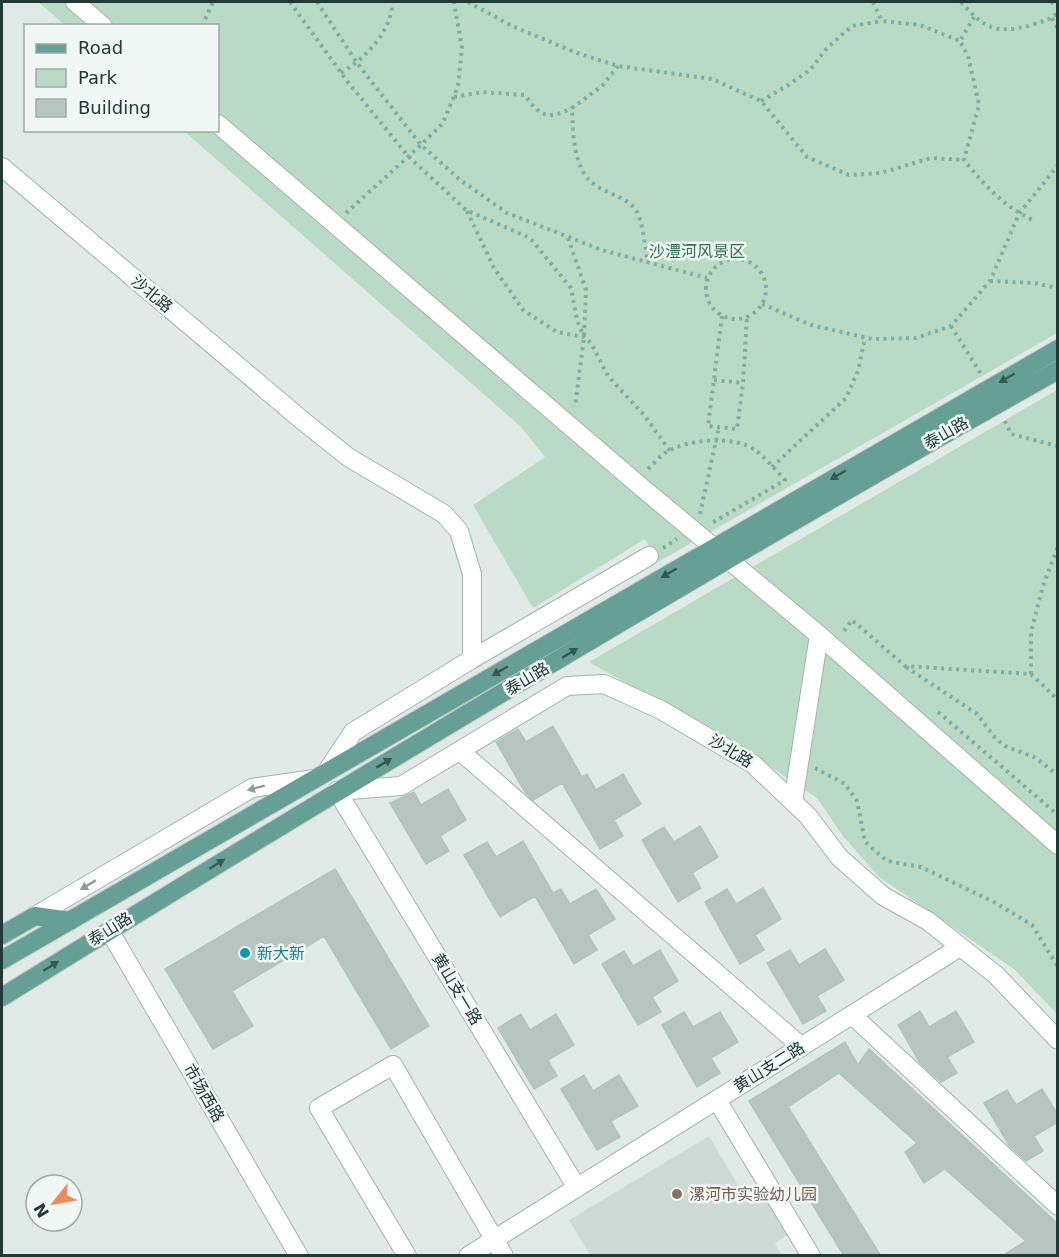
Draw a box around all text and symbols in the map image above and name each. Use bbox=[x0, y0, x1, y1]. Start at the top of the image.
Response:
legend bbox=[24, 24, 219, 132]
text: Road bbox=[78, 37, 123, 58]
text: Park bbox=[78, 67, 117, 88]
text: Building bbox=[78, 97, 151, 118]
park label: 沙澧河风景区 bbox=[649, 242, 745, 261]
street label: 沙北路 bbox=[128, 271, 176, 317]
one-way arrow bbox=[998, 373, 1015, 383]
street label: 泰山路 bbox=[920, 413, 972, 453]
one-way arrow bbox=[830, 470, 846, 481]
one-way arrow bbox=[661, 567, 677, 578]
one-way arrow bbox=[562, 648, 579, 658]
street label: 泰山路 bbox=[502, 658, 552, 700]
one-way arrow bbox=[492, 665, 508, 676]
street label: 沙北路 bbox=[706, 730, 756, 772]
one-way arrow bbox=[376, 757, 392, 768]
one-way arrow bbox=[247, 784, 265, 794]
one-way arrow bbox=[209, 858, 226, 869]
one-way arrow bbox=[79, 880, 96, 890]
street label: 泰山路 bbox=[85, 908, 135, 950]
place label: 新大新 bbox=[257, 944, 305, 963]
marker: 新大新 bbox=[238, 946, 252, 960]
street label: 黄山支一路 bbox=[428, 950, 486, 1028]
one-way arrow bbox=[43, 960, 59, 971]
street label: 黄山支二路 bbox=[730, 1038, 808, 1096]
street label: 市场西路 bbox=[180, 1061, 228, 1125]
north arrow bbox=[24, 1173, 84, 1233]
place label: 漯河市实验幼儿园 bbox=[689, 1185, 817, 1204]
marker: 漯河市实验幼儿园 bbox=[670, 1187, 684, 1201]
text: N bbox=[30, 1200, 53, 1221]

